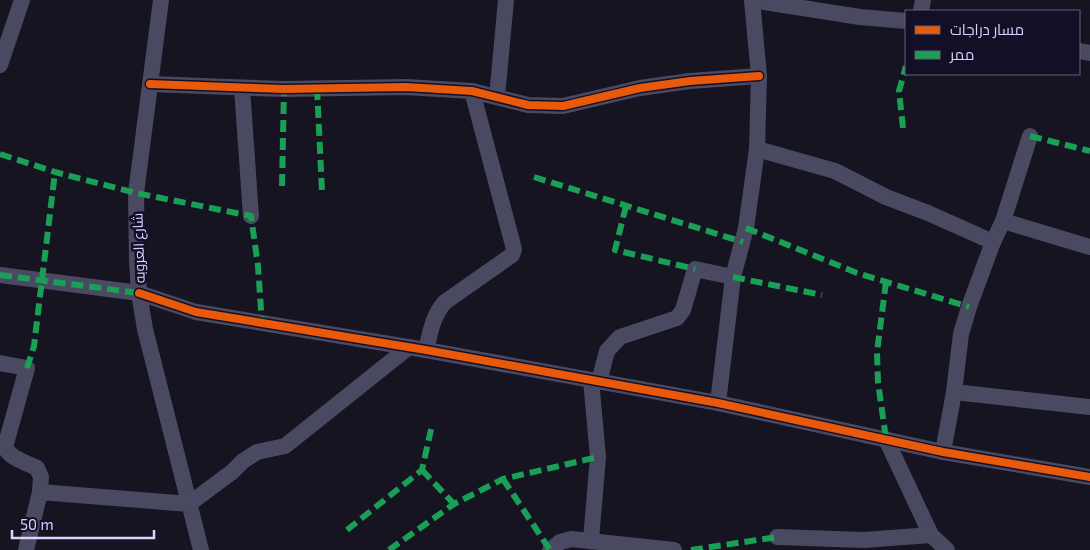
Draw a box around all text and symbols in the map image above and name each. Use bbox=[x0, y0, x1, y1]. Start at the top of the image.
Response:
legend bbox=[905, 10, 1080, 75]
text: مسار دراجات bbox=[950, 20, 1024, 39]
text: ممر bbox=[949, 45, 974, 64]
street label: شارع العروبه bbox=[128, 212, 149, 283]
scale bar bbox=[12, 508, 155, 540]
text: 50 m bbox=[20, 515, 54, 533]

